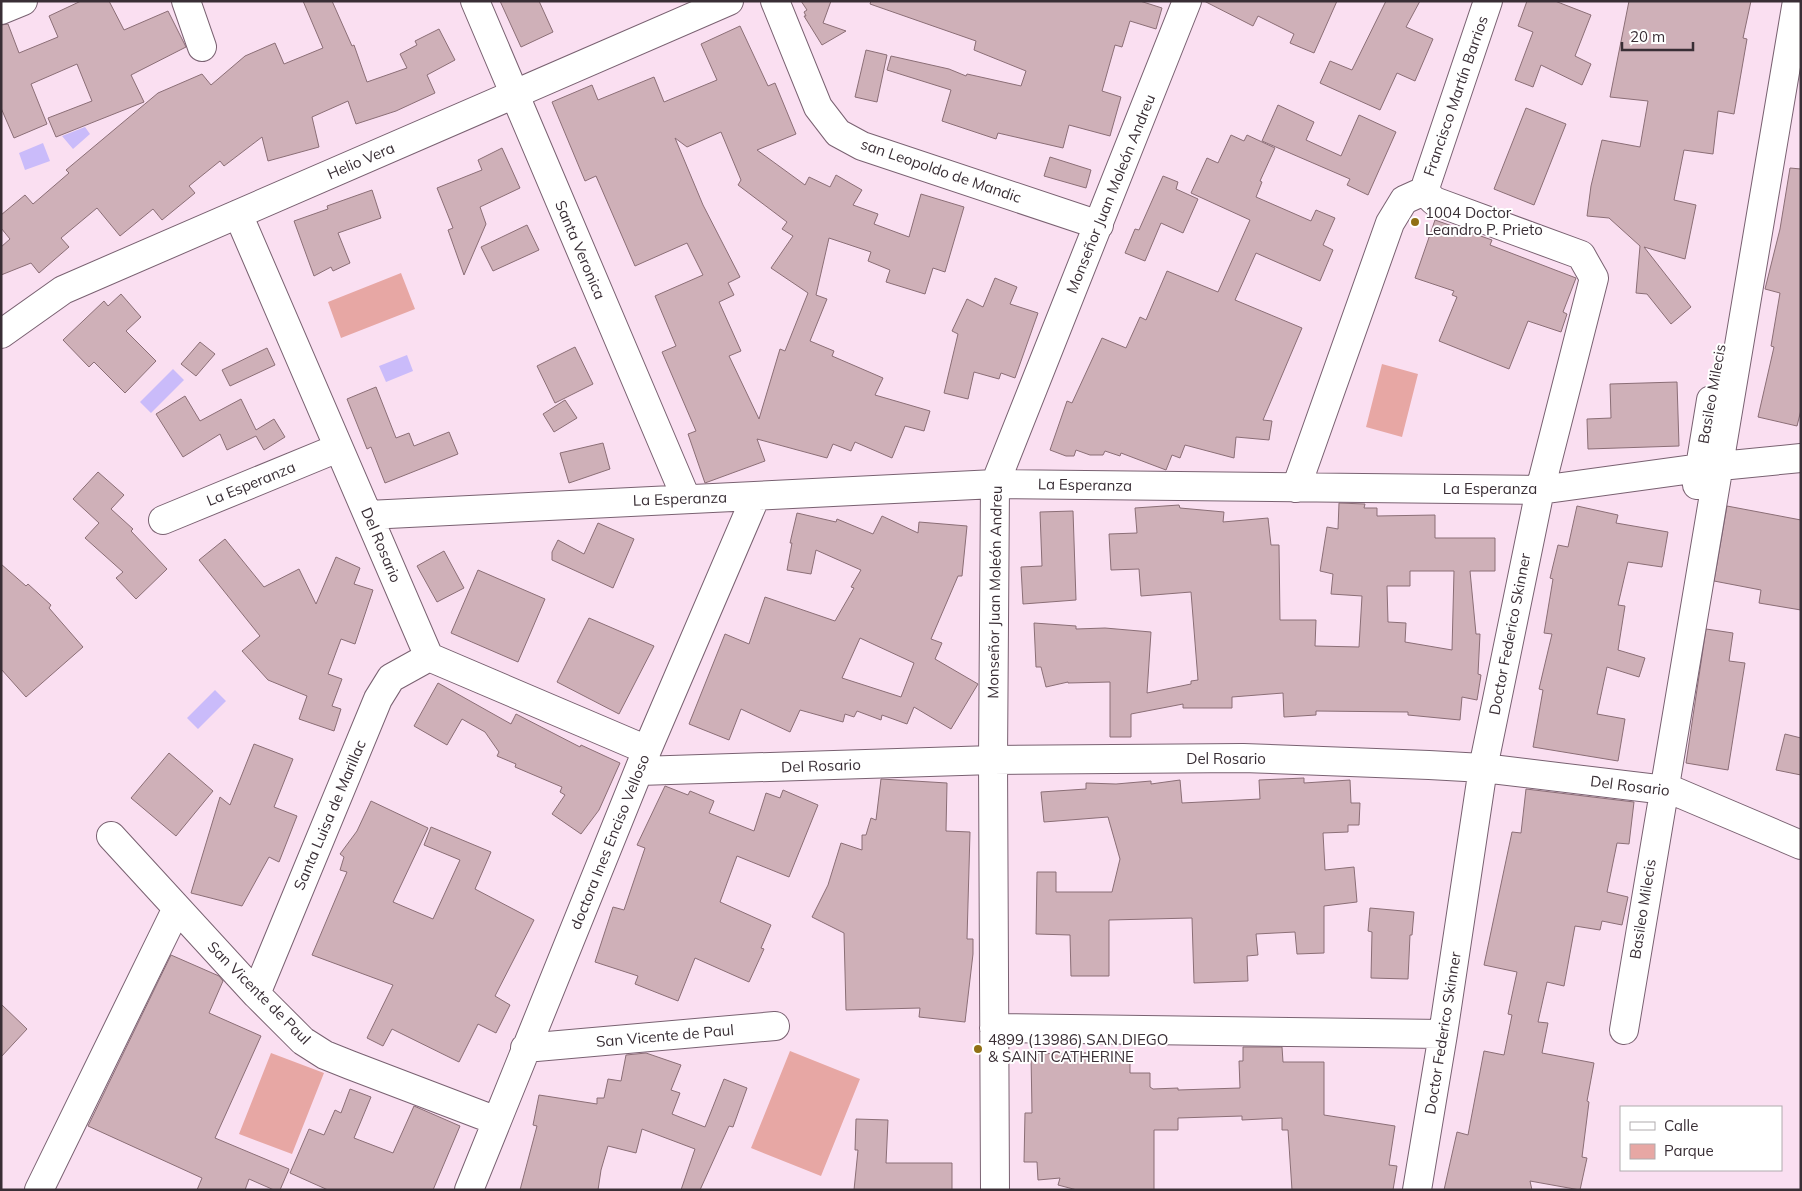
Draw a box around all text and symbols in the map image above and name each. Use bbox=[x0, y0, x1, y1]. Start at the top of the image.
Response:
street label: Francisco Martín Barrios bbox=[1419, 13, 1492, 179]
scale bar bbox=[1622, 20, 1693, 52]
text: 20 m bbox=[1630, 27, 1665, 46]
street label: Monseñor Juan Moleón Andreu bbox=[1062, 91, 1159, 296]
street label: san Leopoldo de Mandic bbox=[858, 134, 1024, 207]
street label: Helio Vera bbox=[324, 138, 397, 183]
street label: Santa Veronica bbox=[551, 197, 610, 302]
place label: 1004 Doctor Leandro P. Prieto bbox=[1425, 203, 1543, 239]
marker: 1004 Doctor Leandro P. Prieto bbox=[1409, 216, 1421, 228]
street label: Basileo Milecis bbox=[1693, 343, 1730, 445]
street label: La Esperanza bbox=[204, 457, 298, 510]
street label: La Esperanza bbox=[1038, 474, 1132, 495]
street label: La Esperanza bbox=[1443, 479, 1537, 498]
street label: Monseñor Juan Moleón Andreu bbox=[983, 485, 1006, 699]
street label: La Esperanza bbox=[633, 487, 727, 510]
street label: Del Rosario bbox=[357, 504, 406, 585]
street label: Doctor Federico Skinner bbox=[1485, 551, 1535, 716]
street label: Santa Luisa de Marillac bbox=[289, 737, 370, 893]
street label: Del Rosario bbox=[1186, 749, 1266, 768]
street label: doctora Ines Enciso Velloso bbox=[566, 751, 653, 932]
street label: Del Rosario bbox=[781, 755, 861, 776]
street label: Del Rosario bbox=[1589, 771, 1671, 800]
street label: Basileo Milecis bbox=[1625, 858, 1660, 960]
street label: San Vicente de Paul bbox=[204, 937, 315, 1048]
street label: Doctor Federico Skinner bbox=[1420, 950, 1465, 1116]
street label: San Vicente de Paul bbox=[595, 1020, 735, 1051]
place label: 4899 (13986) SAN DIEGO & SAINT CATHERINE bbox=[988, 1030, 1168, 1066]
marker: 4899 (13986) SAN DIEGO & SAINT CATHERINE bbox=[972, 1043, 984, 1055]
legend bbox=[1620, 1106, 1782, 1171]
text: Calle bbox=[1664, 1116, 1698, 1135]
text: Parque bbox=[1664, 1141, 1714, 1160]

